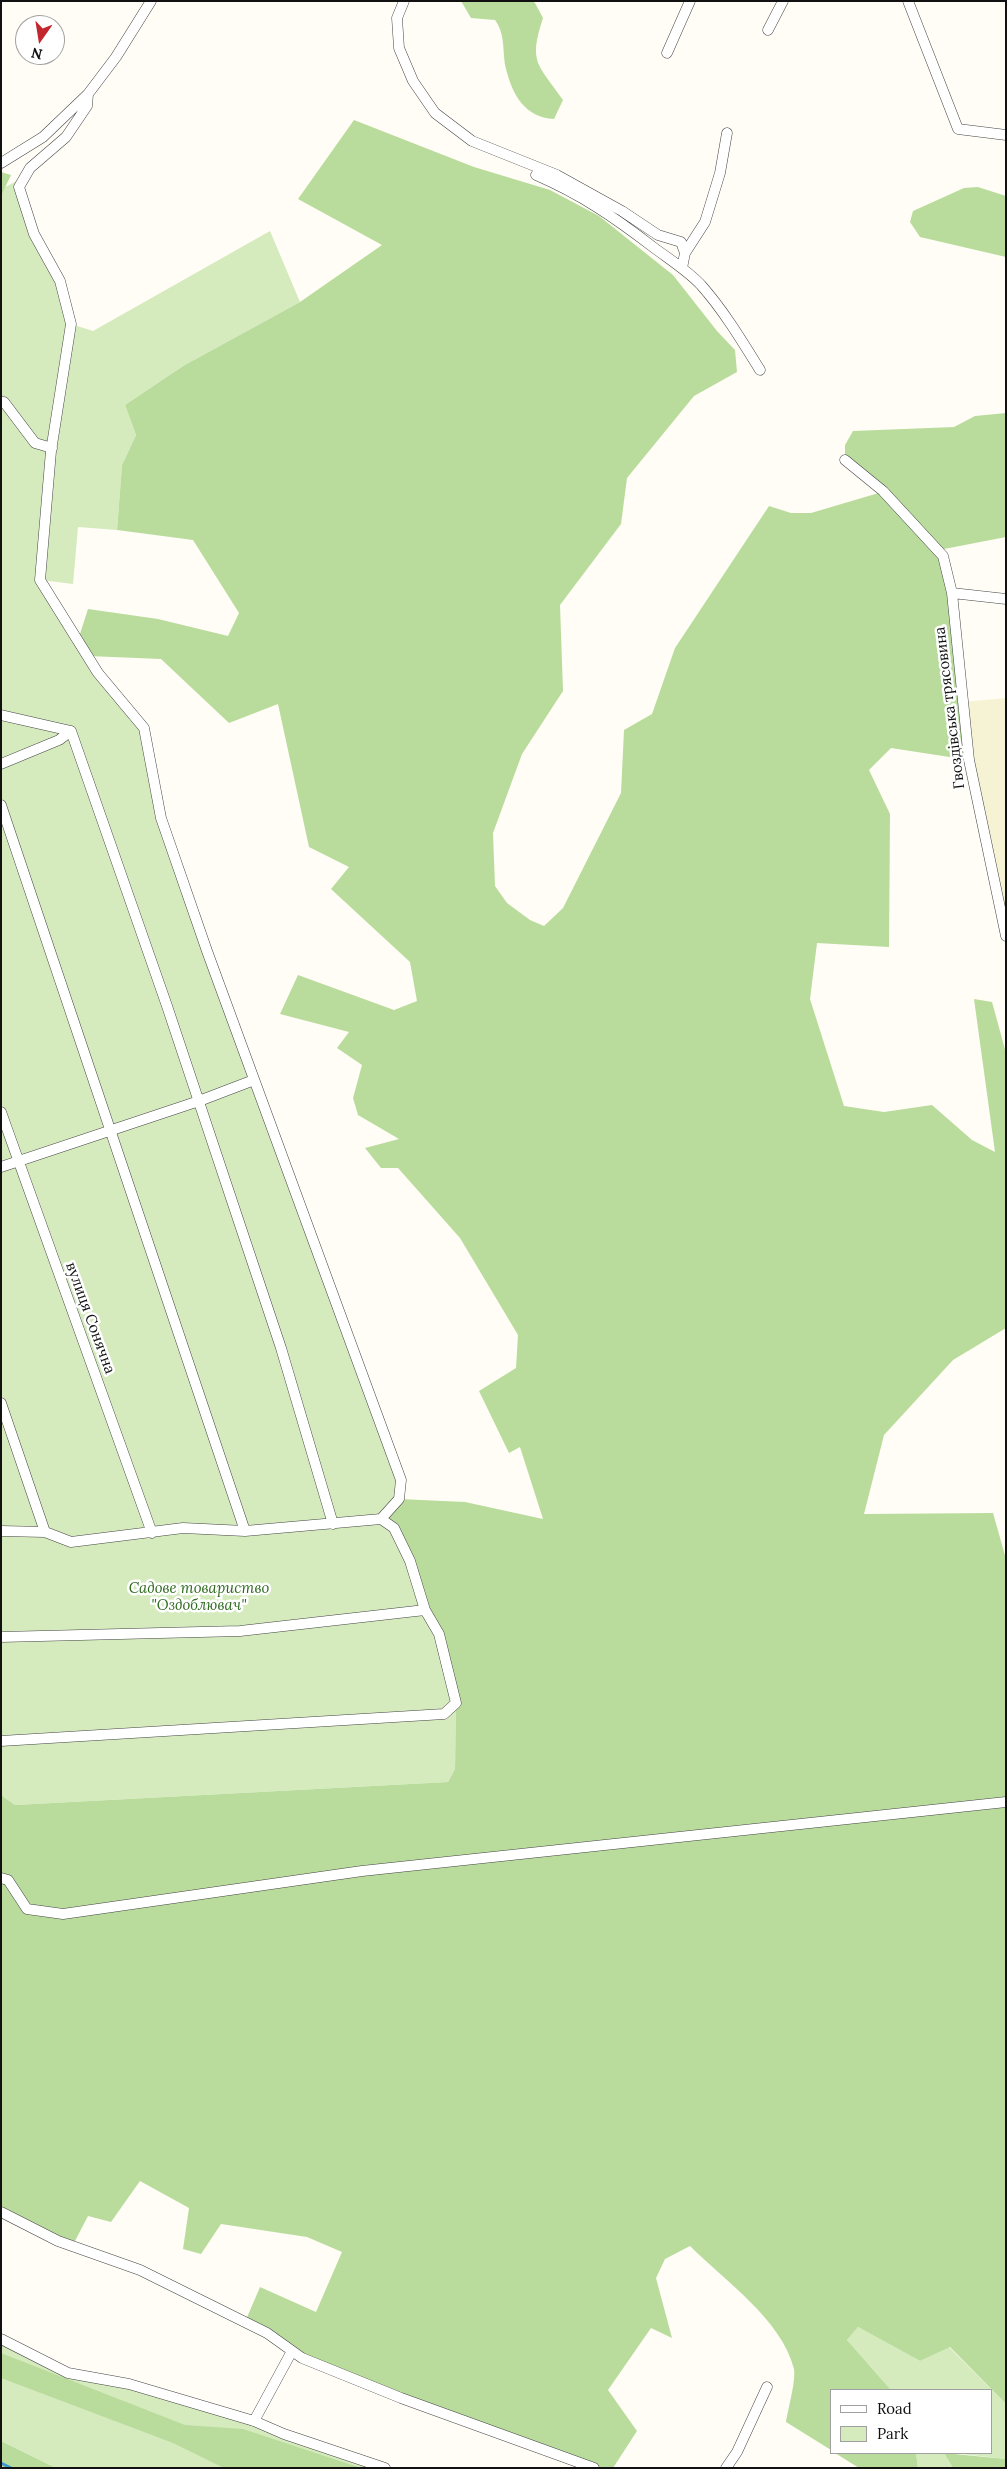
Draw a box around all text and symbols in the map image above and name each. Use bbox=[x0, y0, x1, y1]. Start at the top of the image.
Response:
north arrow bbox=[15, 15, 65, 65]
text: N bbox=[30, 44, 44, 64]
street label: Гвоздівська трясовина bbox=[931, 626, 969, 790]
street label: вулиця Сонячна bbox=[61, 1260, 119, 1376]
park label: Садове товариство "Оздоблювач" bbox=[129, 1580, 269, 1615]
legend bbox=[830, 2389, 992, 2454]
text: Road bbox=[877, 2399, 912, 2418]
text: Park bbox=[877, 2424, 908, 2443]

